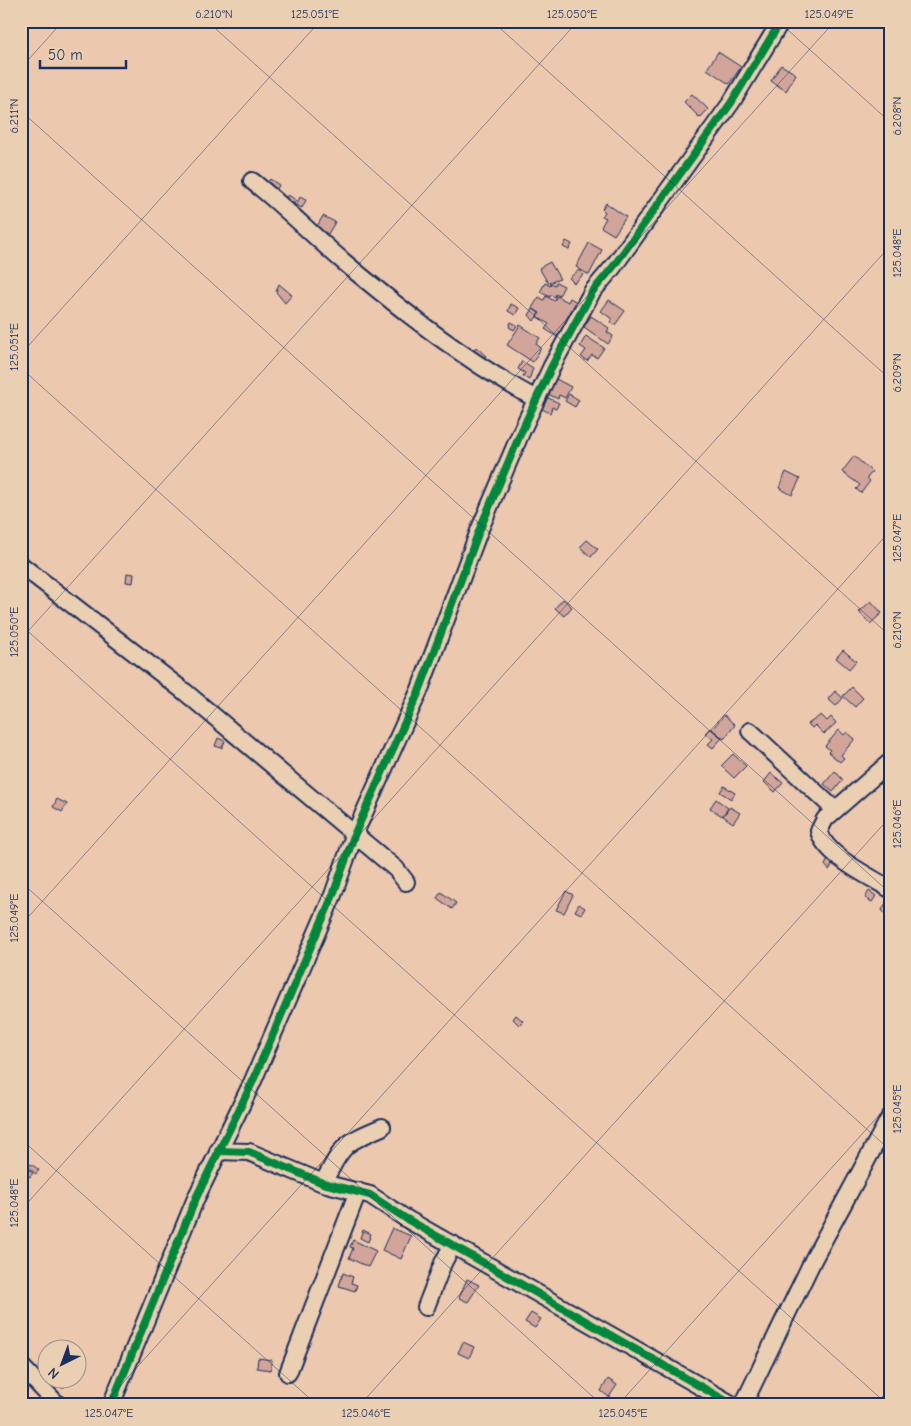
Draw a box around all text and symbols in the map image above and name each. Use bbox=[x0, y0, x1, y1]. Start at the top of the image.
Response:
text: 6.210°N bbox=[195, 7, 233, 21]
text: 125.051°E bbox=[291, 7, 339, 21]
text: 125.050°E bbox=[547, 7, 597, 21]
text: 125.049°E bbox=[804, 7, 854, 21]
scale bar bbox=[40, 38, 126, 70]
text: 50 m bbox=[48, 46, 83, 64]
text: 6.208°N bbox=[890, 97, 904, 135]
text: 6.211°N bbox=[7, 99, 21, 133]
text: 125.048°E bbox=[890, 229, 904, 277]
text: 125.051°E bbox=[7, 323, 21, 371]
text: 6.209°N bbox=[890, 353, 904, 393]
text: 125.047°E bbox=[890, 514, 904, 562]
text: 125.050°E bbox=[7, 607, 21, 657]
text: 6.210°N bbox=[890, 611, 904, 649]
text: 125.046°E bbox=[890, 799, 904, 849]
text: 125.049°E bbox=[7, 893, 21, 943]
text: 125.045°E bbox=[890, 1084, 904, 1134]
text: 125.048°E bbox=[7, 1179, 21, 1227]
north arrow bbox=[38, 1338, 88, 1388]
text: N bbox=[45, 1364, 63, 1383]
text: 125.047°E bbox=[85, 1406, 133, 1420]
text: 125.046°E bbox=[341, 1406, 391, 1420]
text: 125.045°E bbox=[598, 1406, 648, 1420]

